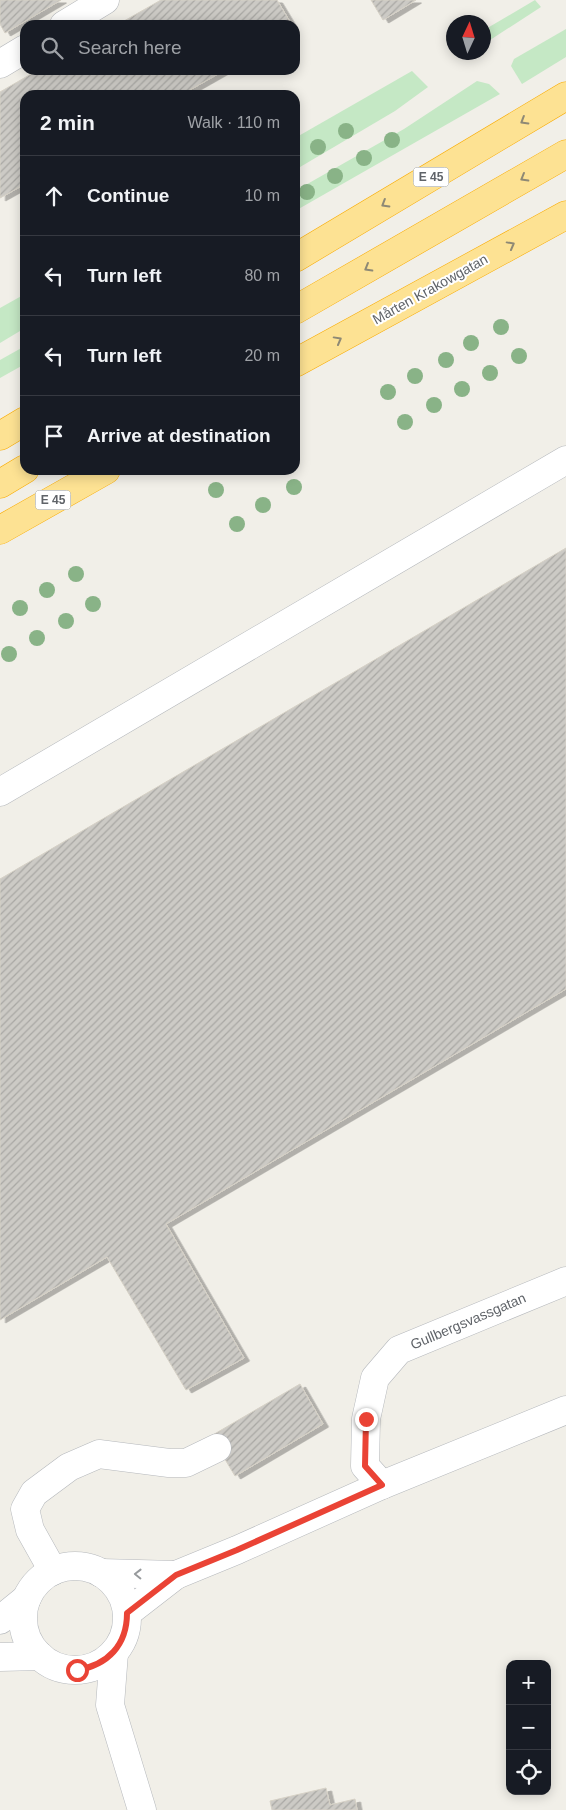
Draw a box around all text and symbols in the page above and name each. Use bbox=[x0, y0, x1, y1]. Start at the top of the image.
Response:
north arrow bbox=[446, 15, 491, 60]
search box bbox=[20, 20, 300, 75]
icon: search bbox=[38, 34, 66, 62]
text: Search here bbox=[78, 37, 182, 58]
text: 2 min bbox=[40, 111, 95, 134]
text: Walk · 110 m bbox=[188, 114, 280, 131]
one-way arrow bbox=[521, 114, 530, 124]
road number: E 45 bbox=[414, 168, 448, 186]
one-way arrow bbox=[520, 172, 529, 182]
icon: ahead bbox=[40, 182, 68, 210]
text: Continue bbox=[87, 185, 169, 206]
text: 10 m bbox=[244, 187, 280, 204]
one-way arrow bbox=[381, 198, 390, 208]
one-way arrow bbox=[506, 242, 515, 252]
street label: Mårten Krakowgatan bbox=[370, 251, 490, 327]
icon: left bbox=[40, 262, 68, 290]
one-way arrow bbox=[364, 262, 373, 272]
text: Turn left bbox=[87, 265, 162, 286]
text: 80 m bbox=[244, 267, 280, 284]
one-way arrow bbox=[332, 336, 341, 346]
icon: left bbox=[40, 342, 68, 370]
text: Turn left bbox=[87, 345, 162, 366]
text: 20 m bbox=[244, 347, 280, 364]
icon: arrive bbox=[40, 422, 68, 450]
text: Arrive at destination bbox=[87, 425, 271, 446]
road number: E 45 bbox=[36, 490, 70, 510]
street label: Gullbergsvassgatan bbox=[408, 1289, 528, 1353]
route end bbox=[355, 1408, 378, 1431]
one-way arrow bbox=[134, 1569, 142, 1579]
route start bbox=[66, 1659, 89, 1682]
map controls bbox=[506, 1660, 551, 1795]
button: + bbox=[506, 1660, 551, 1705]
button: − bbox=[506, 1705, 551, 1750]
button: locate bbox=[506, 1750, 551, 1795]

